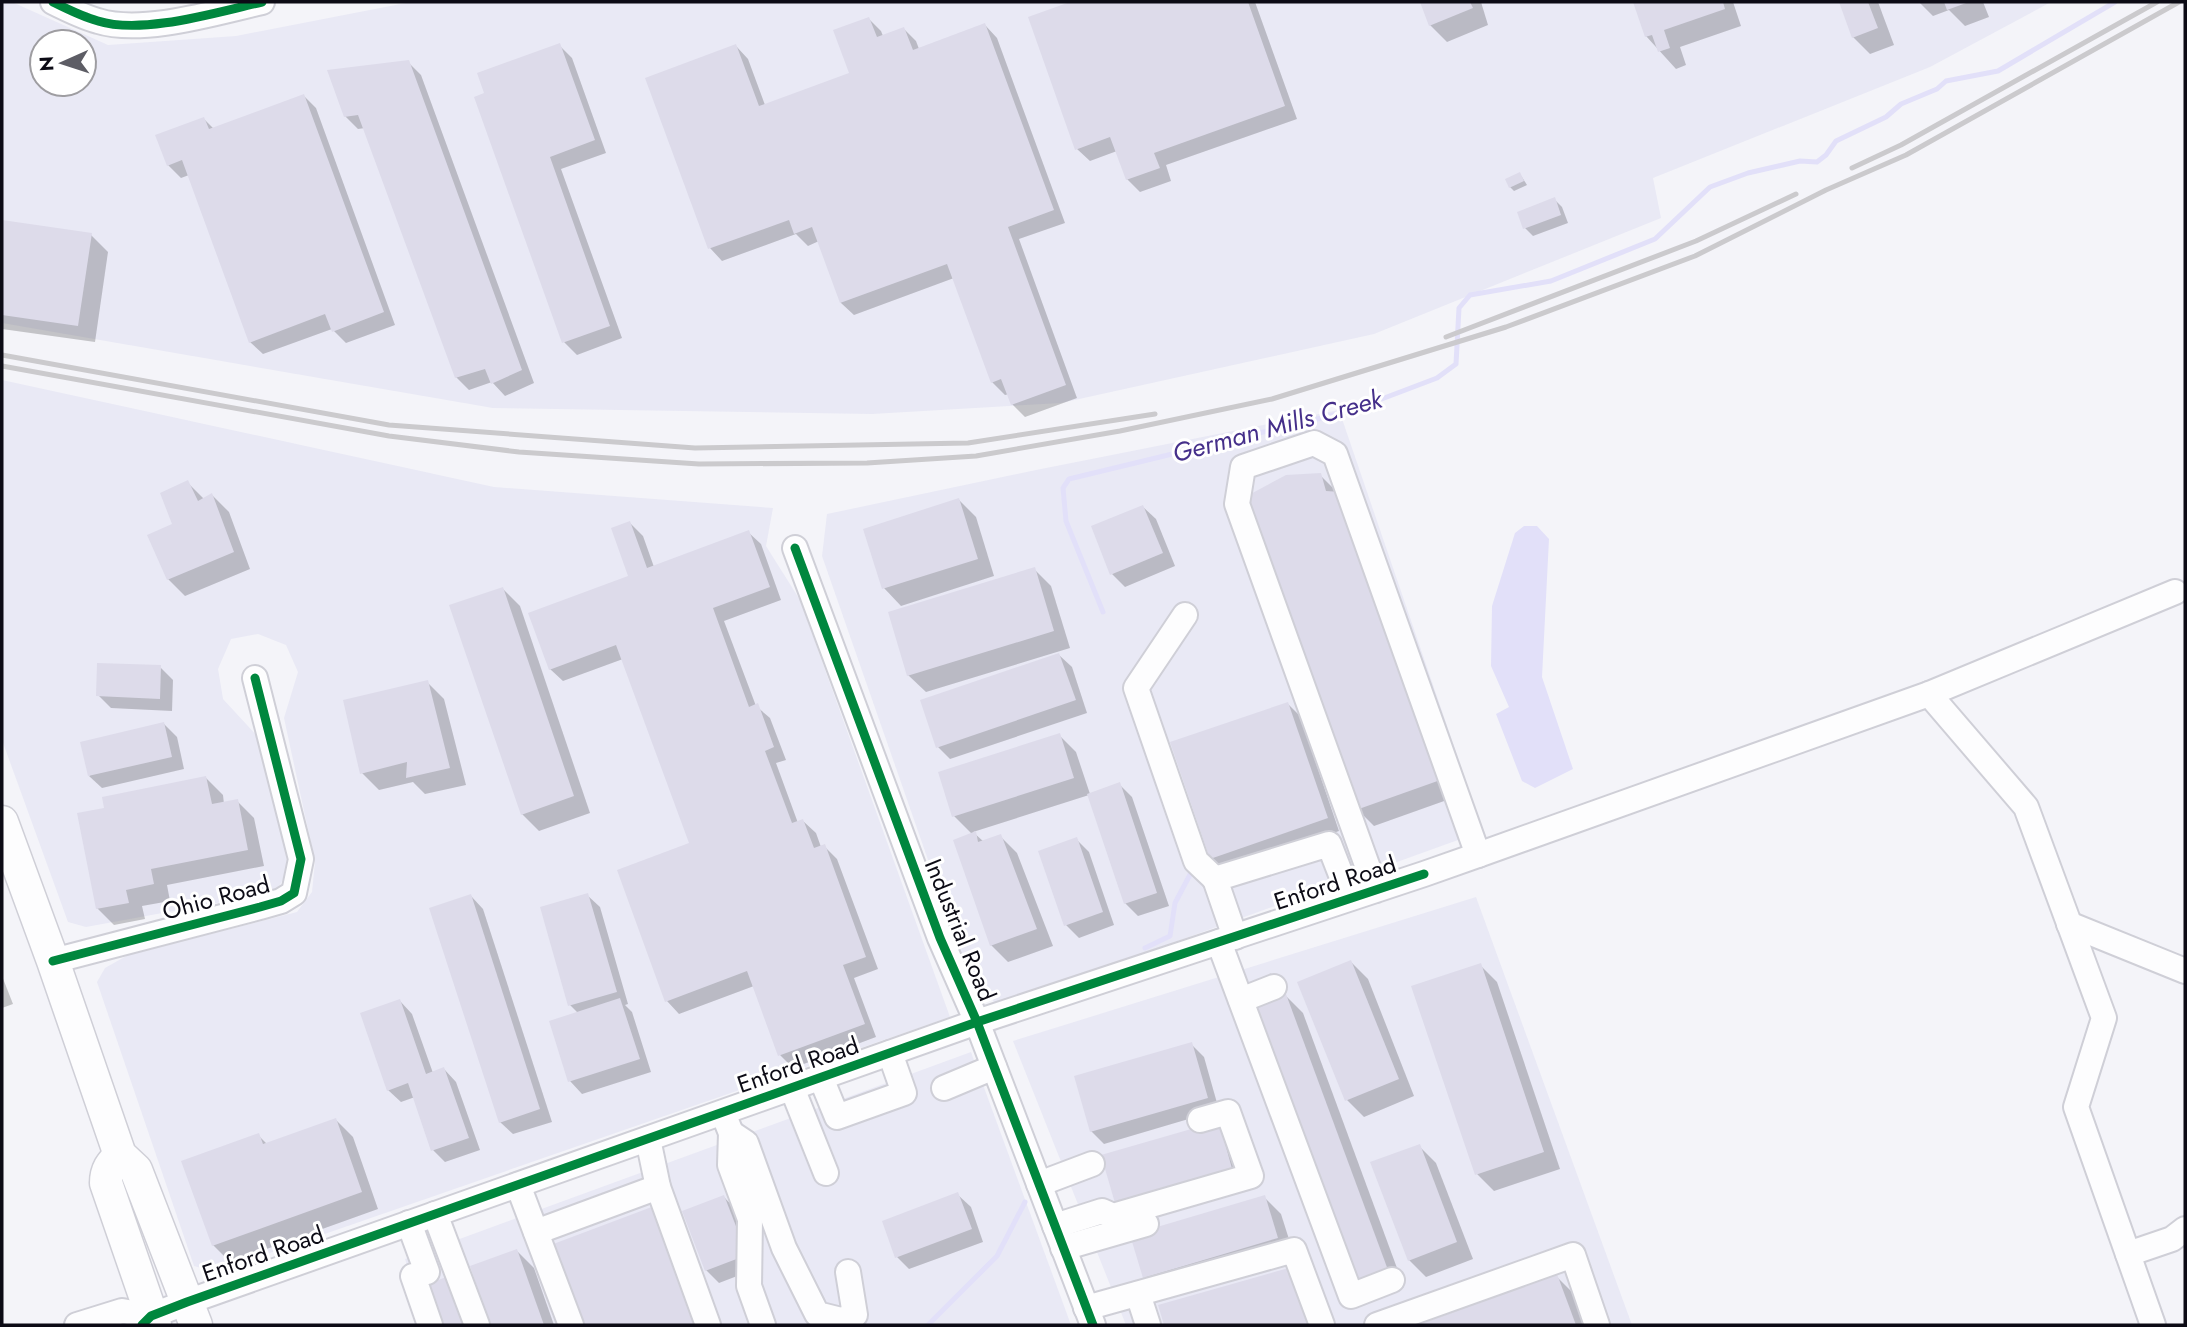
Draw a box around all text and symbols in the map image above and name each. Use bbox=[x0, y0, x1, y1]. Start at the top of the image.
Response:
north arrow bbox=[28, 28, 98, 98]
text: N bbox=[33, 56, 60, 72]
water label: German Mills Creek bbox=[1168, 379, 1388, 472]
street label: Enford Road bbox=[1269, 846, 1400, 919]
street label: Industrial Road bbox=[916, 853, 1005, 1006]
street label: Ohio Road bbox=[158, 866, 273, 929]
street label: Enford Road bbox=[732, 1027, 863, 1102]
street label: Enford Road bbox=[197, 1216, 328, 1291]

